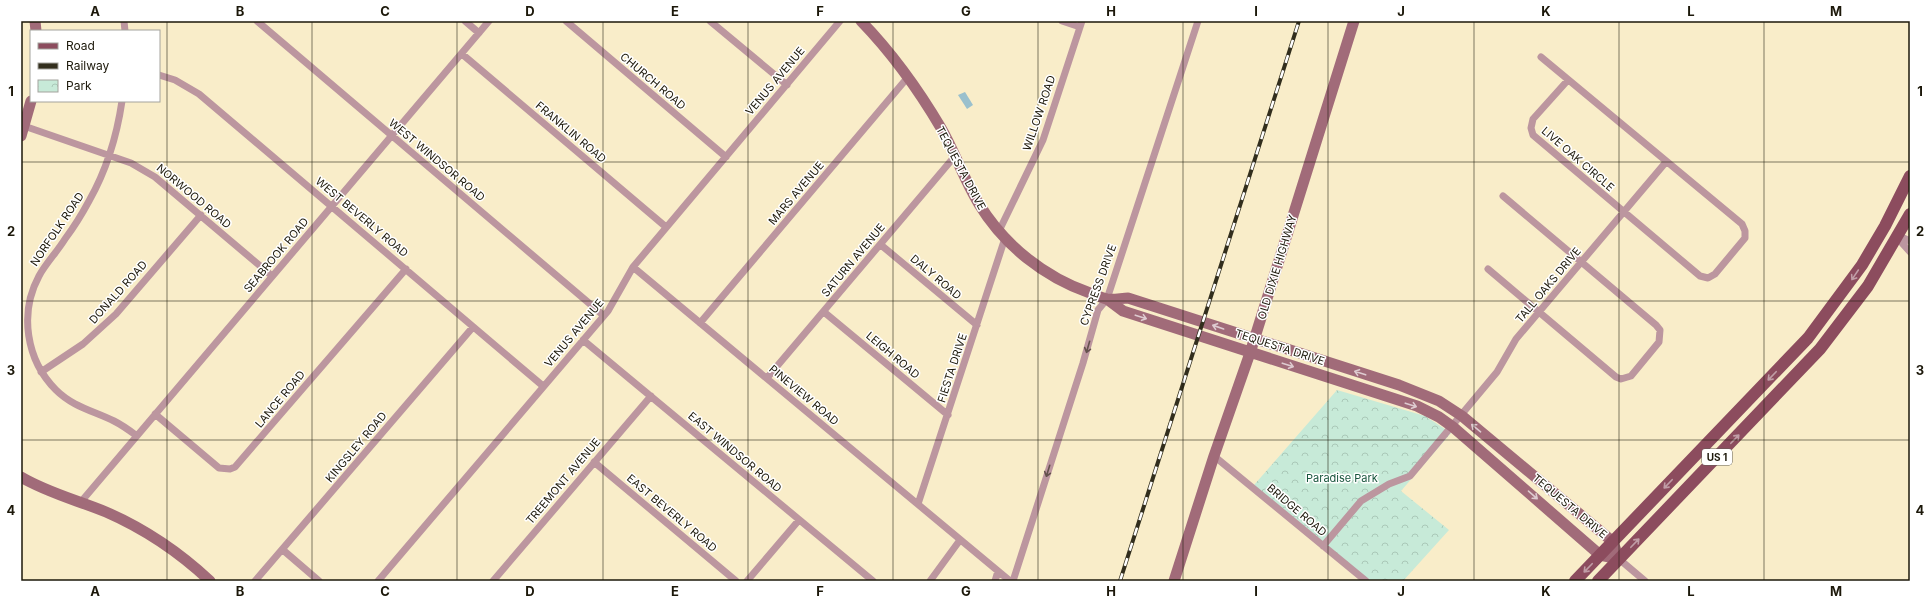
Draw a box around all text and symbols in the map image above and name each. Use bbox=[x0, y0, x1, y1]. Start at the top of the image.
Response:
text: A bbox=[90, 3, 100, 19]
text: B bbox=[236, 3, 245, 19]
text: C bbox=[380, 3, 390, 19]
text: D bbox=[525, 3, 535, 19]
text: E bbox=[671, 3, 679, 19]
text: F bbox=[816, 3, 824, 19]
text: G bbox=[961, 3, 971, 19]
text: H bbox=[1106, 3, 1116, 19]
text: I bbox=[1254, 3, 1258, 19]
text: J bbox=[1397, 3, 1405, 19]
text: K bbox=[1541, 3, 1551, 19]
text: L bbox=[1687, 3, 1695, 19]
text: M bbox=[1830, 3, 1842, 19]
legend bbox=[30, 30, 160, 102]
text: Road bbox=[66, 38, 95, 53]
street label: VENUS AVENUE bbox=[742, 44, 808, 118]
street label: CHURCH ROAD bbox=[617, 49, 689, 113]
text: Railway bbox=[66, 58, 110, 73]
street label: WILLOW ROAD bbox=[1020, 73, 1058, 153]
text: Park bbox=[66, 78, 92, 93]
text: 1 bbox=[8, 83, 14, 99]
text: 1 bbox=[1917, 83, 1923, 99]
street label: FRANKLIN ROAD bbox=[533, 98, 609, 166]
street label: WEST WINDSOR ROAD bbox=[386, 116, 488, 204]
street label: TEQUESTA DRIVE bbox=[933, 124, 989, 212]
street label: LIVE OAK CIRCLE bbox=[1539, 124, 1617, 194]
street label: MARS AVENUE bbox=[765, 158, 827, 228]
street label: NORWOOD ROAD bbox=[154, 161, 234, 231]
street label: WEST BEVERLY ROAD bbox=[313, 174, 411, 260]
street label: NORFOLK ROAD bbox=[27, 189, 87, 269]
street label: OLD DIXIE HIGHWAY bbox=[1254, 212, 1300, 321]
street label: SEABROOK ROAD bbox=[241, 215, 311, 295]
street label: SATURN AVENUE bbox=[818, 220, 888, 300]
text: 2 bbox=[7, 223, 15, 239]
text: 2 bbox=[1916, 223, 1924, 239]
street label: CYPRESS DRIVE bbox=[1077, 242, 1119, 328]
street label: TALL OAKS DRIVE bbox=[1512, 244, 1584, 326]
street label: DALY ROAD bbox=[908, 252, 964, 302]
street label: DONALD ROAD bbox=[86, 258, 150, 326]
one-way arrow bbox=[1851, 270, 1859, 281]
street label: VENUS AVENUE bbox=[541, 296, 607, 370]
one-way arrow bbox=[1134, 314, 1147, 321]
one-way arrow bbox=[1211, 323, 1224, 330]
street label: TEQUESTA DRIVE bbox=[1234, 326, 1326, 368]
street label: LEIGH ROAD bbox=[863, 328, 923, 382]
street label: FIESTA DRIVE bbox=[934, 332, 970, 404]
one-way arrow bbox=[1084, 340, 1091, 353]
text: 3 bbox=[7, 362, 15, 378]
street label: PINEVIEW ROAD bbox=[766, 362, 842, 428]
one-way arrow bbox=[1281, 362, 1294, 369]
text: 3 bbox=[1916, 362, 1924, 378]
street label: LANCE ROAD bbox=[252, 367, 308, 430]
one-way arrow bbox=[1353, 369, 1366, 376]
one-way arrow bbox=[1768, 371, 1777, 381]
one-way arrow bbox=[1405, 402, 1418, 409]
street label: KINGSLEY ROAD bbox=[322, 409, 390, 485]
street label: EAST WINDSOR ROAD bbox=[685, 409, 785, 495]
one-way arrow bbox=[1471, 423, 1481, 432]
one-way arrow bbox=[1730, 434, 1740, 444]
street label: TREEMONT AVENUE bbox=[523, 435, 603, 527]
road number: US 1 bbox=[1702, 449, 1732, 465]
one-way arrow bbox=[1044, 464, 1051, 477]
street label: EAST BEVERLY ROAD bbox=[624, 471, 720, 555]
park label: Paradise Park bbox=[1306, 471, 1378, 485]
street label: TEQUESTA DRIVE bbox=[1530, 471, 1610, 541]
one-way arrow bbox=[1663, 479, 1673, 489]
street label: BRIDGE ROAD bbox=[1264, 481, 1330, 539]
one-way arrow bbox=[1528, 490, 1538, 499]
text: 4 bbox=[7, 502, 16, 518]
text: 4 bbox=[1916, 502, 1925, 518]
one-way arrow bbox=[1630, 538, 1640, 548]
one-way arrow bbox=[1583, 563, 1593, 573]
text: A bbox=[90, 583, 100, 599]
text: B bbox=[236, 583, 245, 599]
text: C bbox=[380, 583, 390, 599]
text: D bbox=[525, 583, 535, 599]
text: E bbox=[671, 583, 679, 599]
text: F bbox=[816, 583, 824, 599]
text: G bbox=[961, 583, 971, 599]
text: H bbox=[1106, 583, 1116, 599]
text: I bbox=[1254, 583, 1258, 599]
text: J bbox=[1397, 583, 1405, 599]
text: K bbox=[1541, 583, 1551, 599]
text: L bbox=[1687, 583, 1695, 599]
text: M bbox=[1830, 583, 1842, 599]

